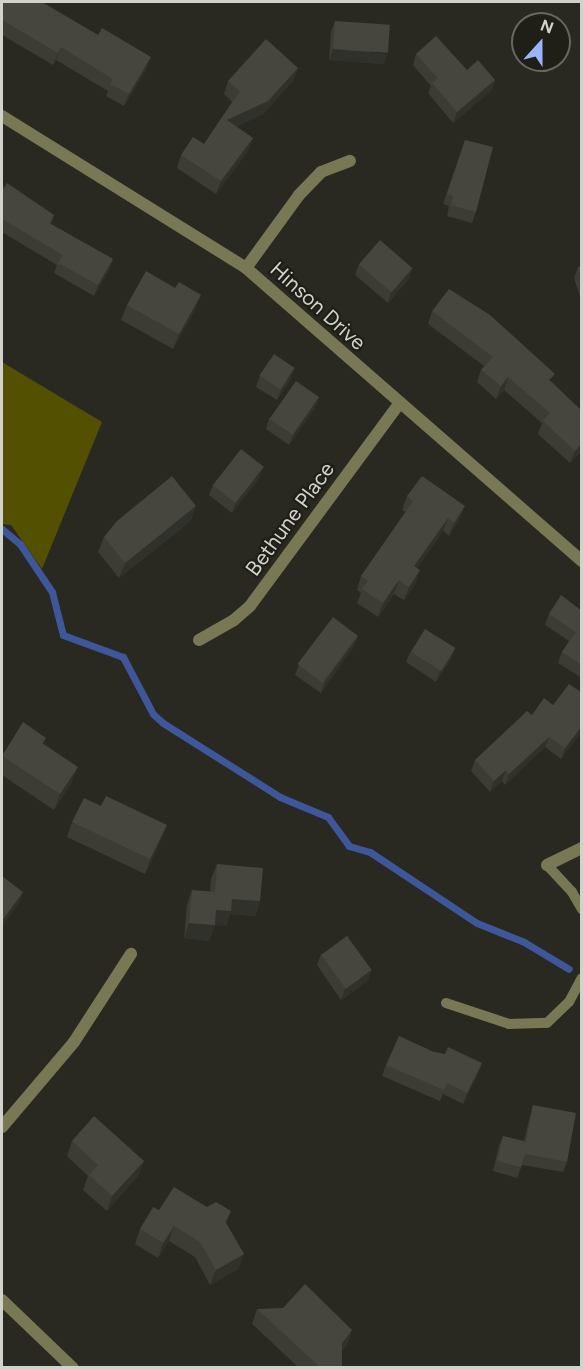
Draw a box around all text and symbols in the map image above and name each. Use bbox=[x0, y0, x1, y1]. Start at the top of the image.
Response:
north arrow bbox=[511, 12, 571, 72]
text: N bbox=[538, 16, 556, 38]
street label: Hinson Drive bbox=[265, 257, 371, 355]
street label: Bethune Place bbox=[240, 457, 340, 581]

